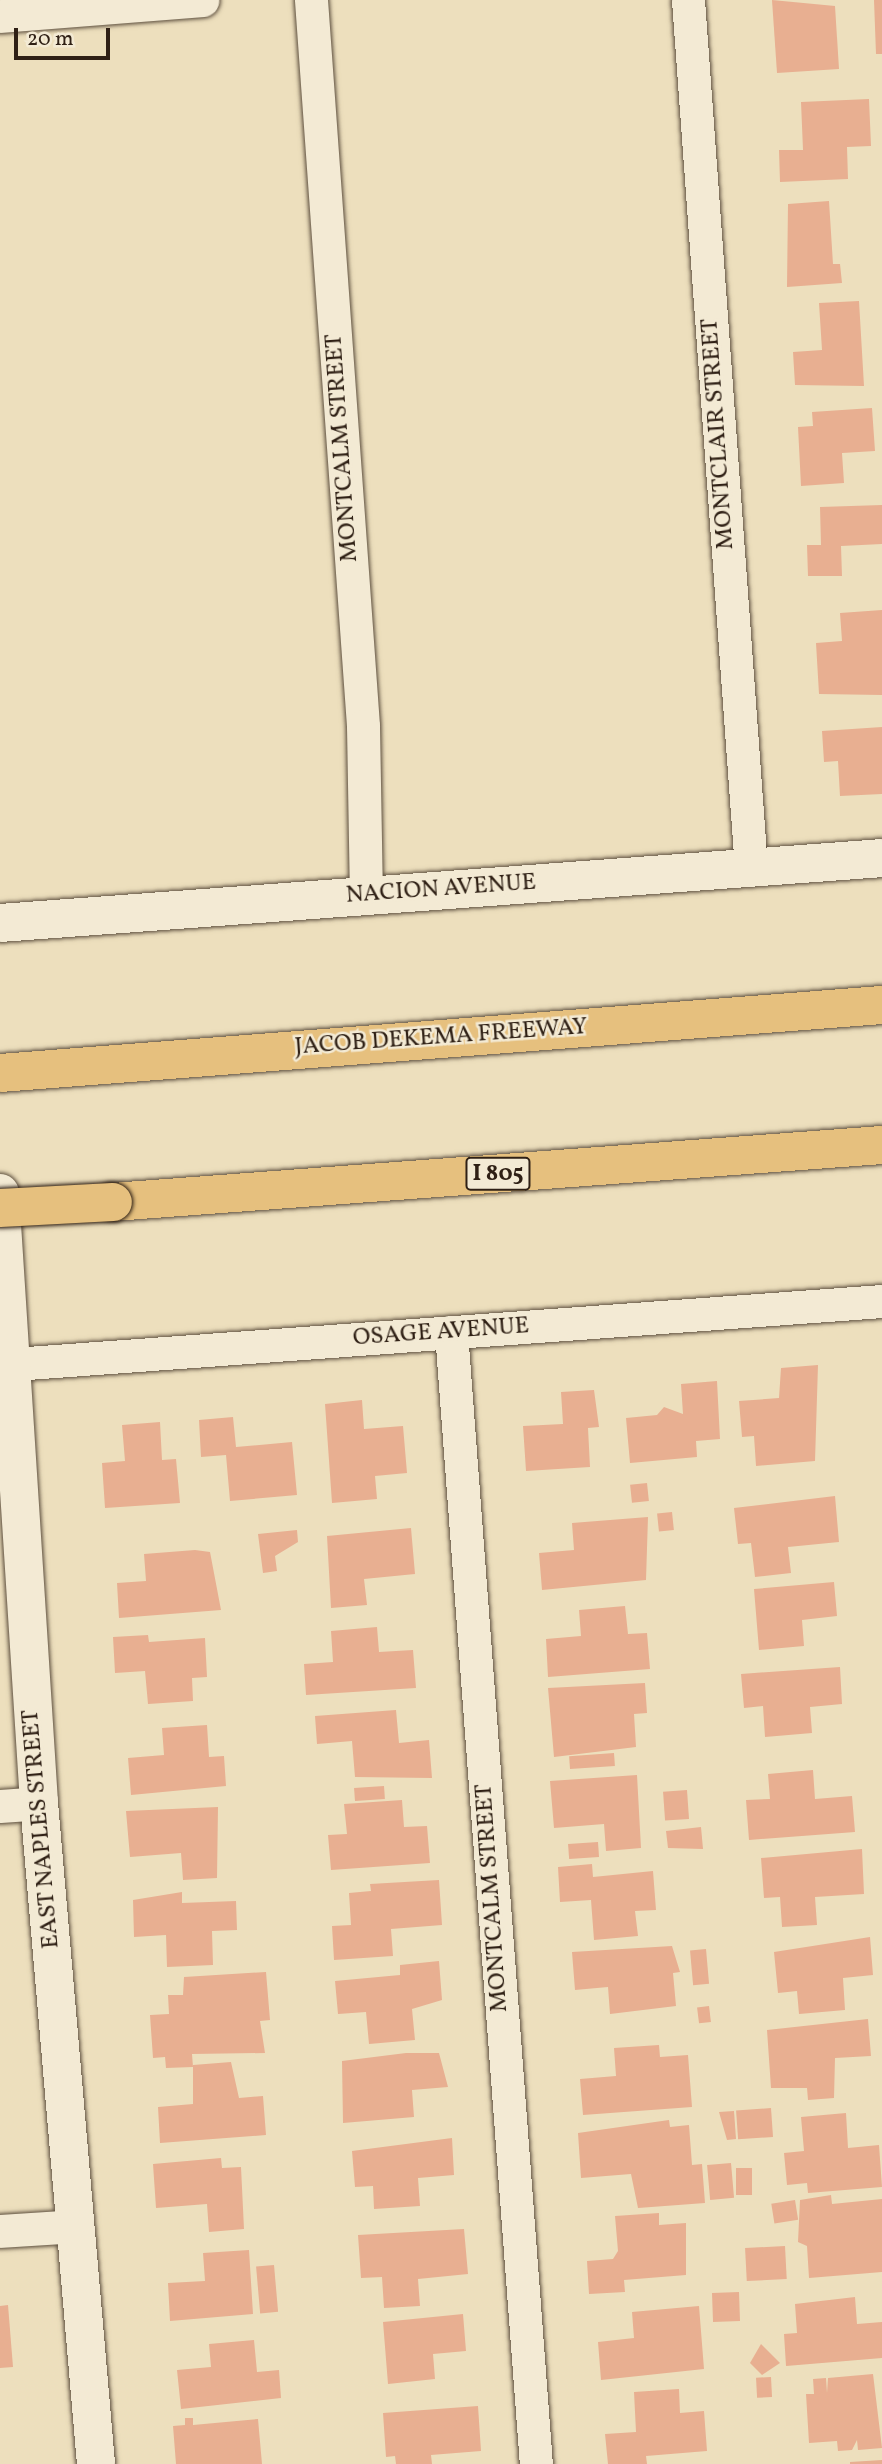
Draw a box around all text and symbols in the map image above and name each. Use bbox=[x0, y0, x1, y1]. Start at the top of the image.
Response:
scale bar bbox=[18, 14, 114, 58]
text: 20 m bbox=[27, 25, 73, 54]
street label: MONTCLAIR STREET bbox=[697, 317, 741, 551]
street label: MONTCALM STREET bbox=[321, 333, 365, 563]
street label: NACION AVENUE bbox=[345, 869, 537, 911]
street label: JACOB DEKEMA FREEWAY bbox=[294, 1013, 588, 1063]
road number: I 805 bbox=[465, 1154, 531, 1194]
street label: OSAGE AVENUE bbox=[352, 1312, 530, 1354]
street label: EAST NAPLES STREET bbox=[17, 1708, 67, 1950]
street label: MONTCALM STREET bbox=[471, 1783, 515, 2013]

